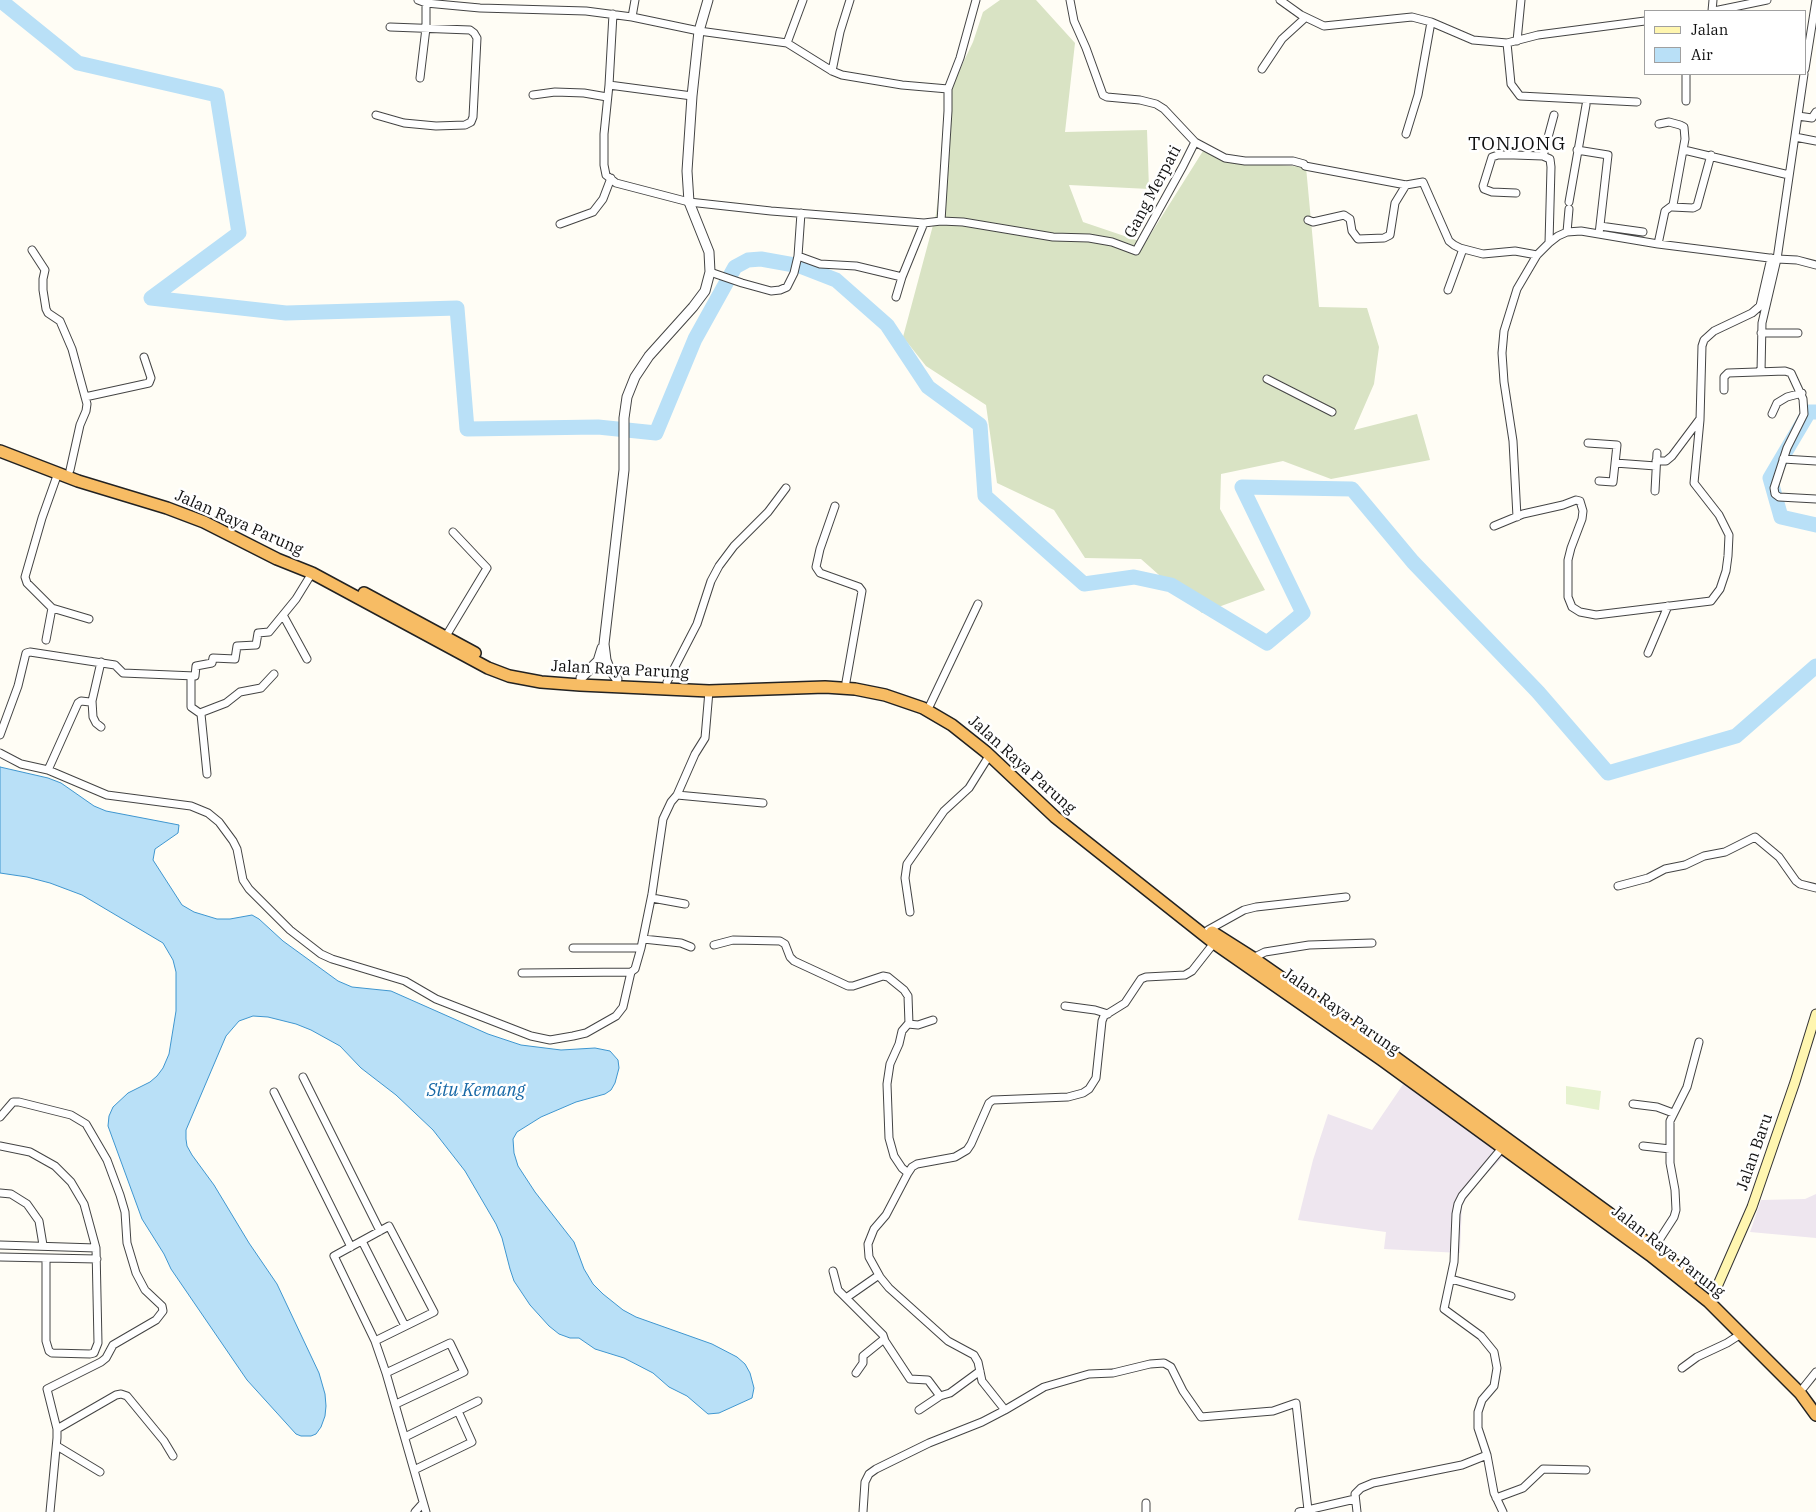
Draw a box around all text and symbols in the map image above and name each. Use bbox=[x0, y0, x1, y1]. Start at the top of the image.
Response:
legend bbox=[1644, 10, 1806, 75]
text: Jalan bbox=[1691, 20, 1728, 39]
text: Air bbox=[1691, 45, 1713, 64]
district label: TONJONG bbox=[1467, 134, 1567, 156]
street label: Gang Merpati bbox=[1121, 142, 1185, 242]
street label: Jalan Raya Parung bbox=[172, 486, 306, 560]
street label: Jalan Raya Parung bbox=[550, 657, 690, 683]
street label: Jalan Raya Parung bbox=[964, 712, 1080, 818]
street label: Jalan Raya Parung bbox=[1279, 964, 1403, 1060]
water label: Situ Kemang bbox=[427, 1080, 525, 1102]
street label: Jalan Baru bbox=[1733, 1111, 1777, 1193]
street label: Jalan Raya Parung bbox=[1608, 1202, 1728, 1302]

